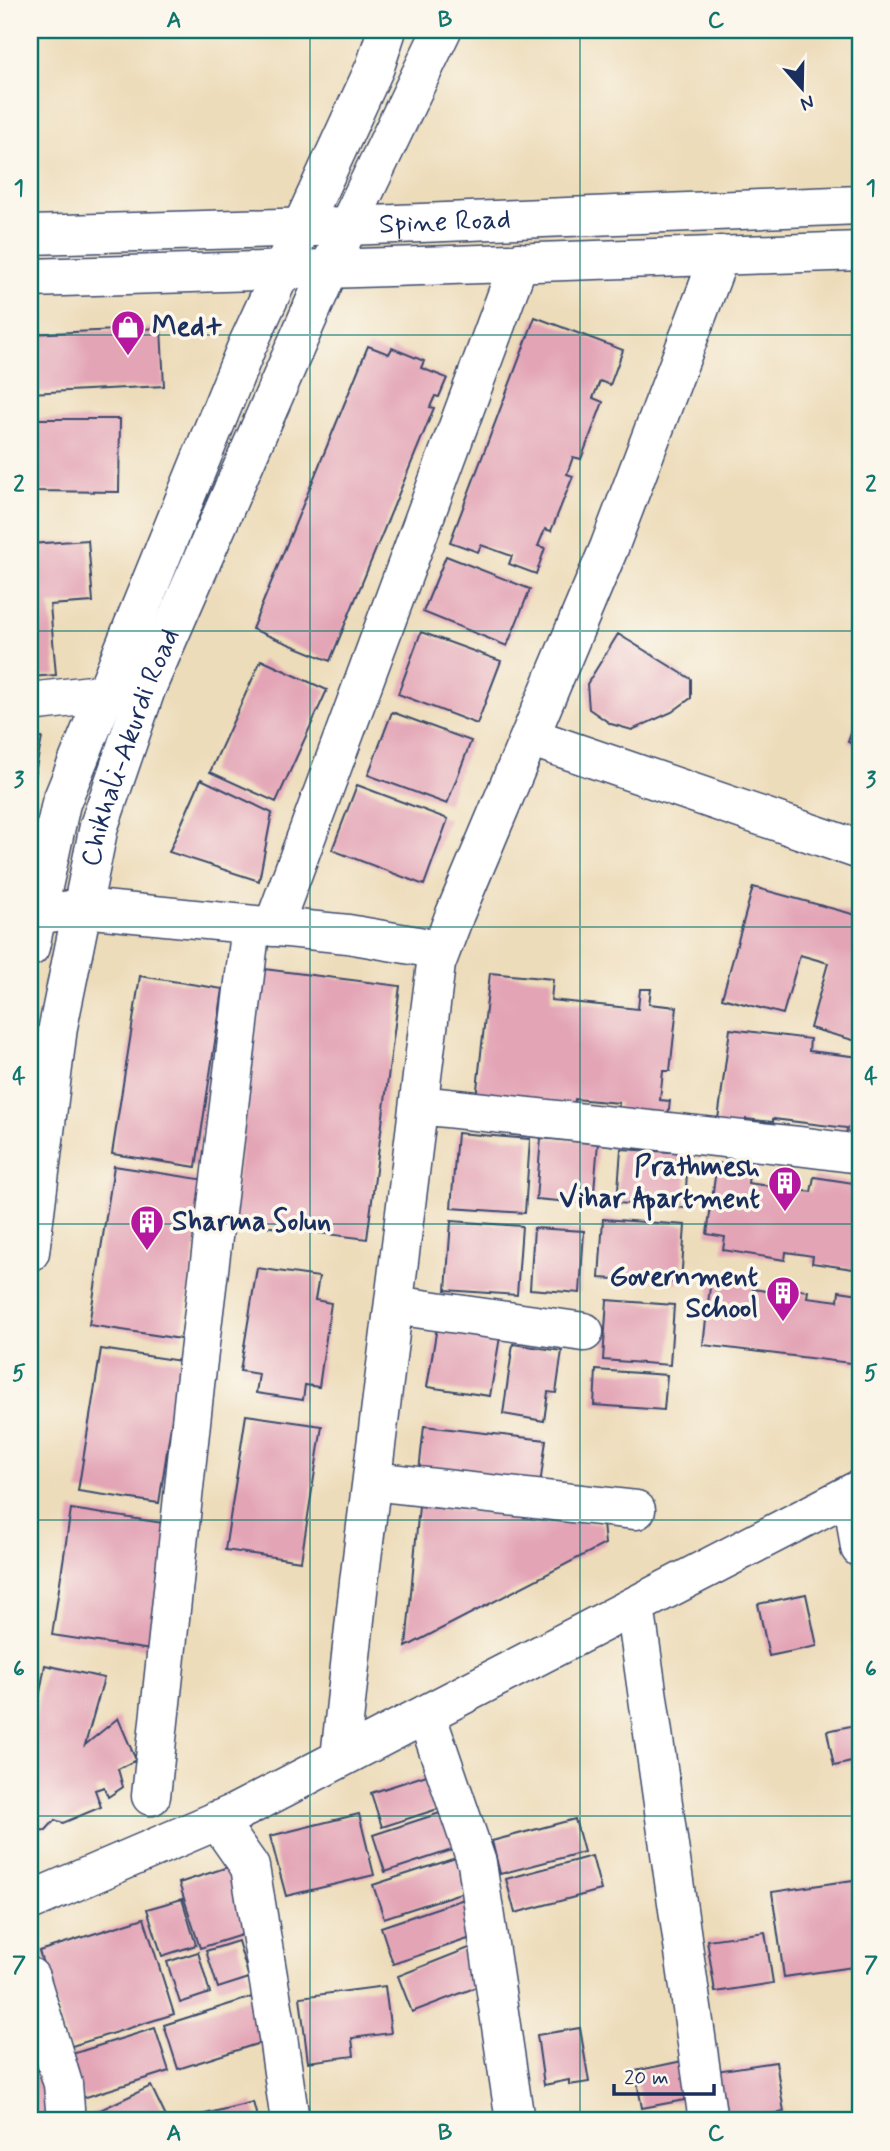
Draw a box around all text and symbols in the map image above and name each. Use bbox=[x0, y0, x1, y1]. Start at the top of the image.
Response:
text: A bbox=[166, 6, 182, 36]
text: B bbox=[438, 6, 453, 36]
text: C bbox=[708, 6, 725, 36]
north arrow bbox=[768, 52, 838, 122]
text: N bbox=[797, 89, 818, 116]
text: 1 bbox=[14, 174, 24, 204]
text: 1 bbox=[866, 174, 876, 204]
street label: Spine Road bbox=[378, 201, 511, 243]
shop icon: Med+ bbox=[109, 308, 147, 357]
place label: Med+ bbox=[152, 309, 223, 346]
text: 2 bbox=[13, 470, 25, 500]
text: 2 bbox=[865, 470, 877, 500]
street label: Chikhali-Akurdi Road bbox=[73, 623, 189, 870]
text: 3 bbox=[14, 766, 25, 796]
text: 3 bbox=[866, 766, 877, 796]
text: 4 bbox=[12, 1062, 26, 1092]
text: 4 bbox=[864, 1062, 878, 1092]
place label: Prathmesh Vihar Apartment bbox=[559, 1149, 761, 1221]
building icon: Prathmesh Vihar Apartment bbox=[766, 1164, 804, 1213]
building icon: Sharma Solun bbox=[128, 1203, 166, 1252]
place label: Sharma Solun bbox=[172, 1204, 331, 1241]
place label: Government School bbox=[610, 1259, 759, 1328]
building icon: Government School bbox=[764, 1274, 802, 1323]
text: 5 bbox=[12, 1359, 26, 1389]
text: 5 bbox=[864, 1359, 878, 1389]
text: 6 bbox=[13, 1655, 25, 1685]
text: 6 bbox=[865, 1655, 877, 1685]
text: 7 bbox=[12, 1951, 26, 1981]
text: 7 bbox=[864, 1951, 878, 1981]
scale bar bbox=[614, 2053, 713, 2097]
text: 20 m bbox=[624, 2064, 669, 2092]
text: A bbox=[166, 2119, 182, 2149]
text: B bbox=[438, 2119, 453, 2149]
text: C bbox=[708, 2119, 725, 2149]

